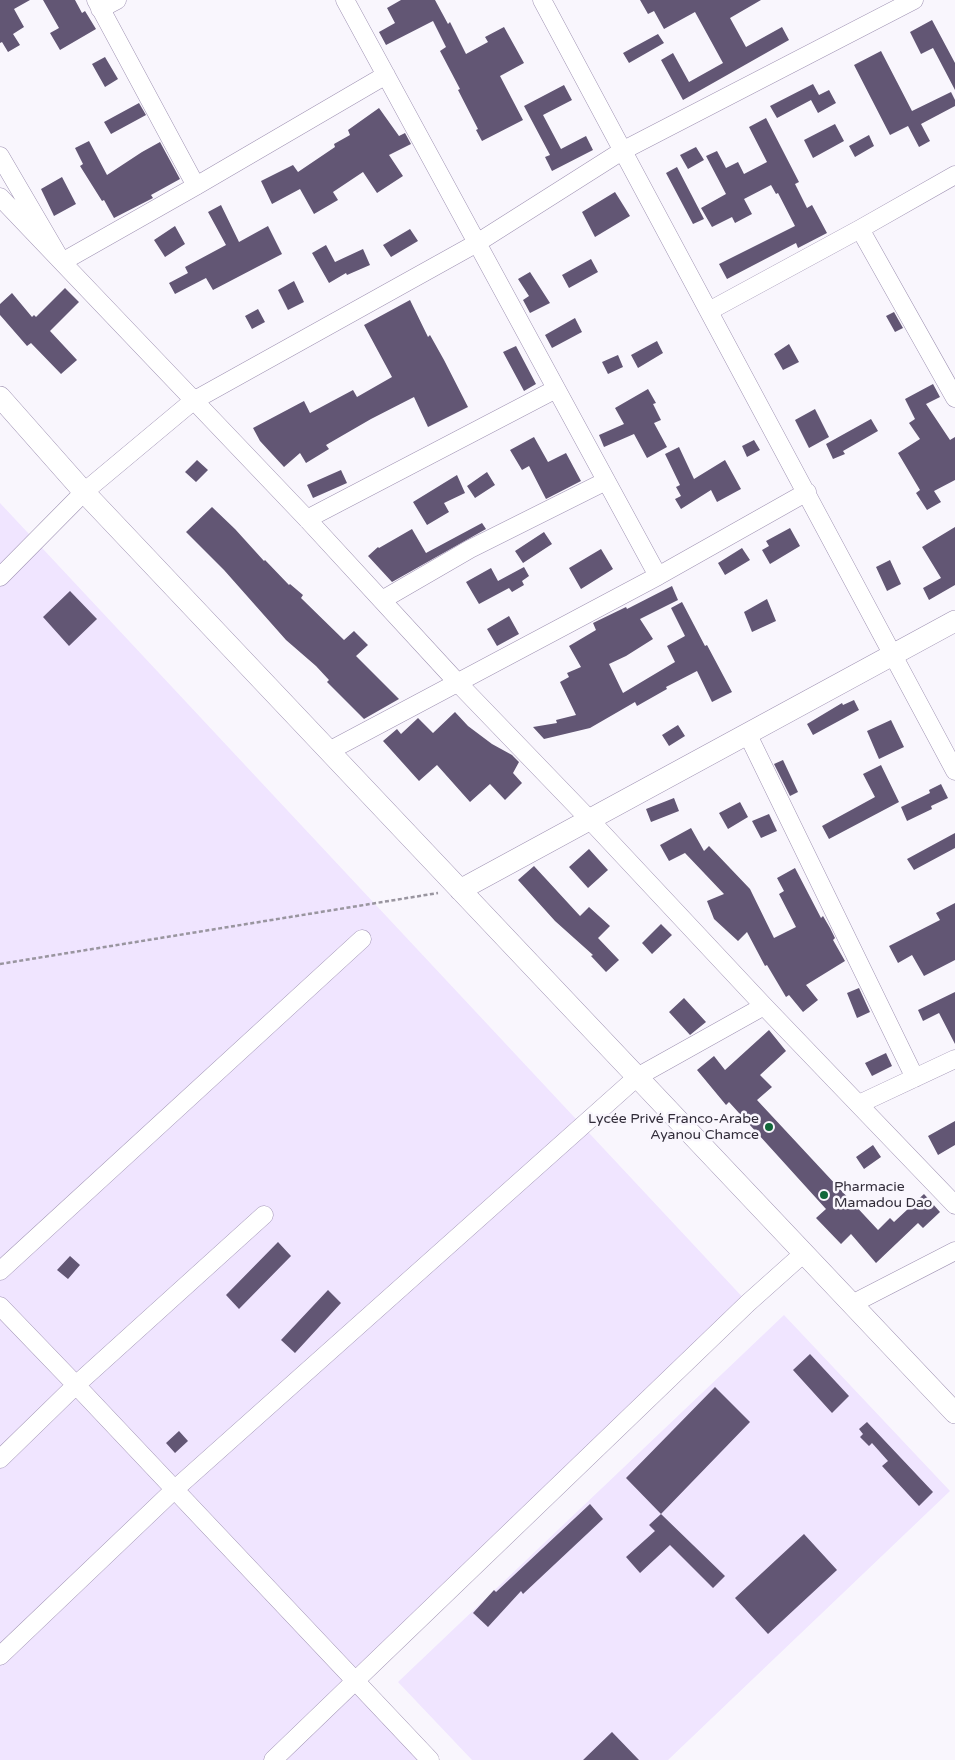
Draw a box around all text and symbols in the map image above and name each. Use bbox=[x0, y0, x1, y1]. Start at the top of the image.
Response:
place label: Lycée Privé Franco-Arabe Ayanou Chamce bbox=[588, 1111, 759, 1144]
marker: Lycée Privé Franco-Arabe Ayanou Chamce bbox=[763, 1121, 775, 1133]
place label: Pharmacie Mamadou Dao bbox=[834, 1179, 932, 1212]
marker: Pharmacie Mamadou Dao bbox=[818, 1189, 830, 1201]

